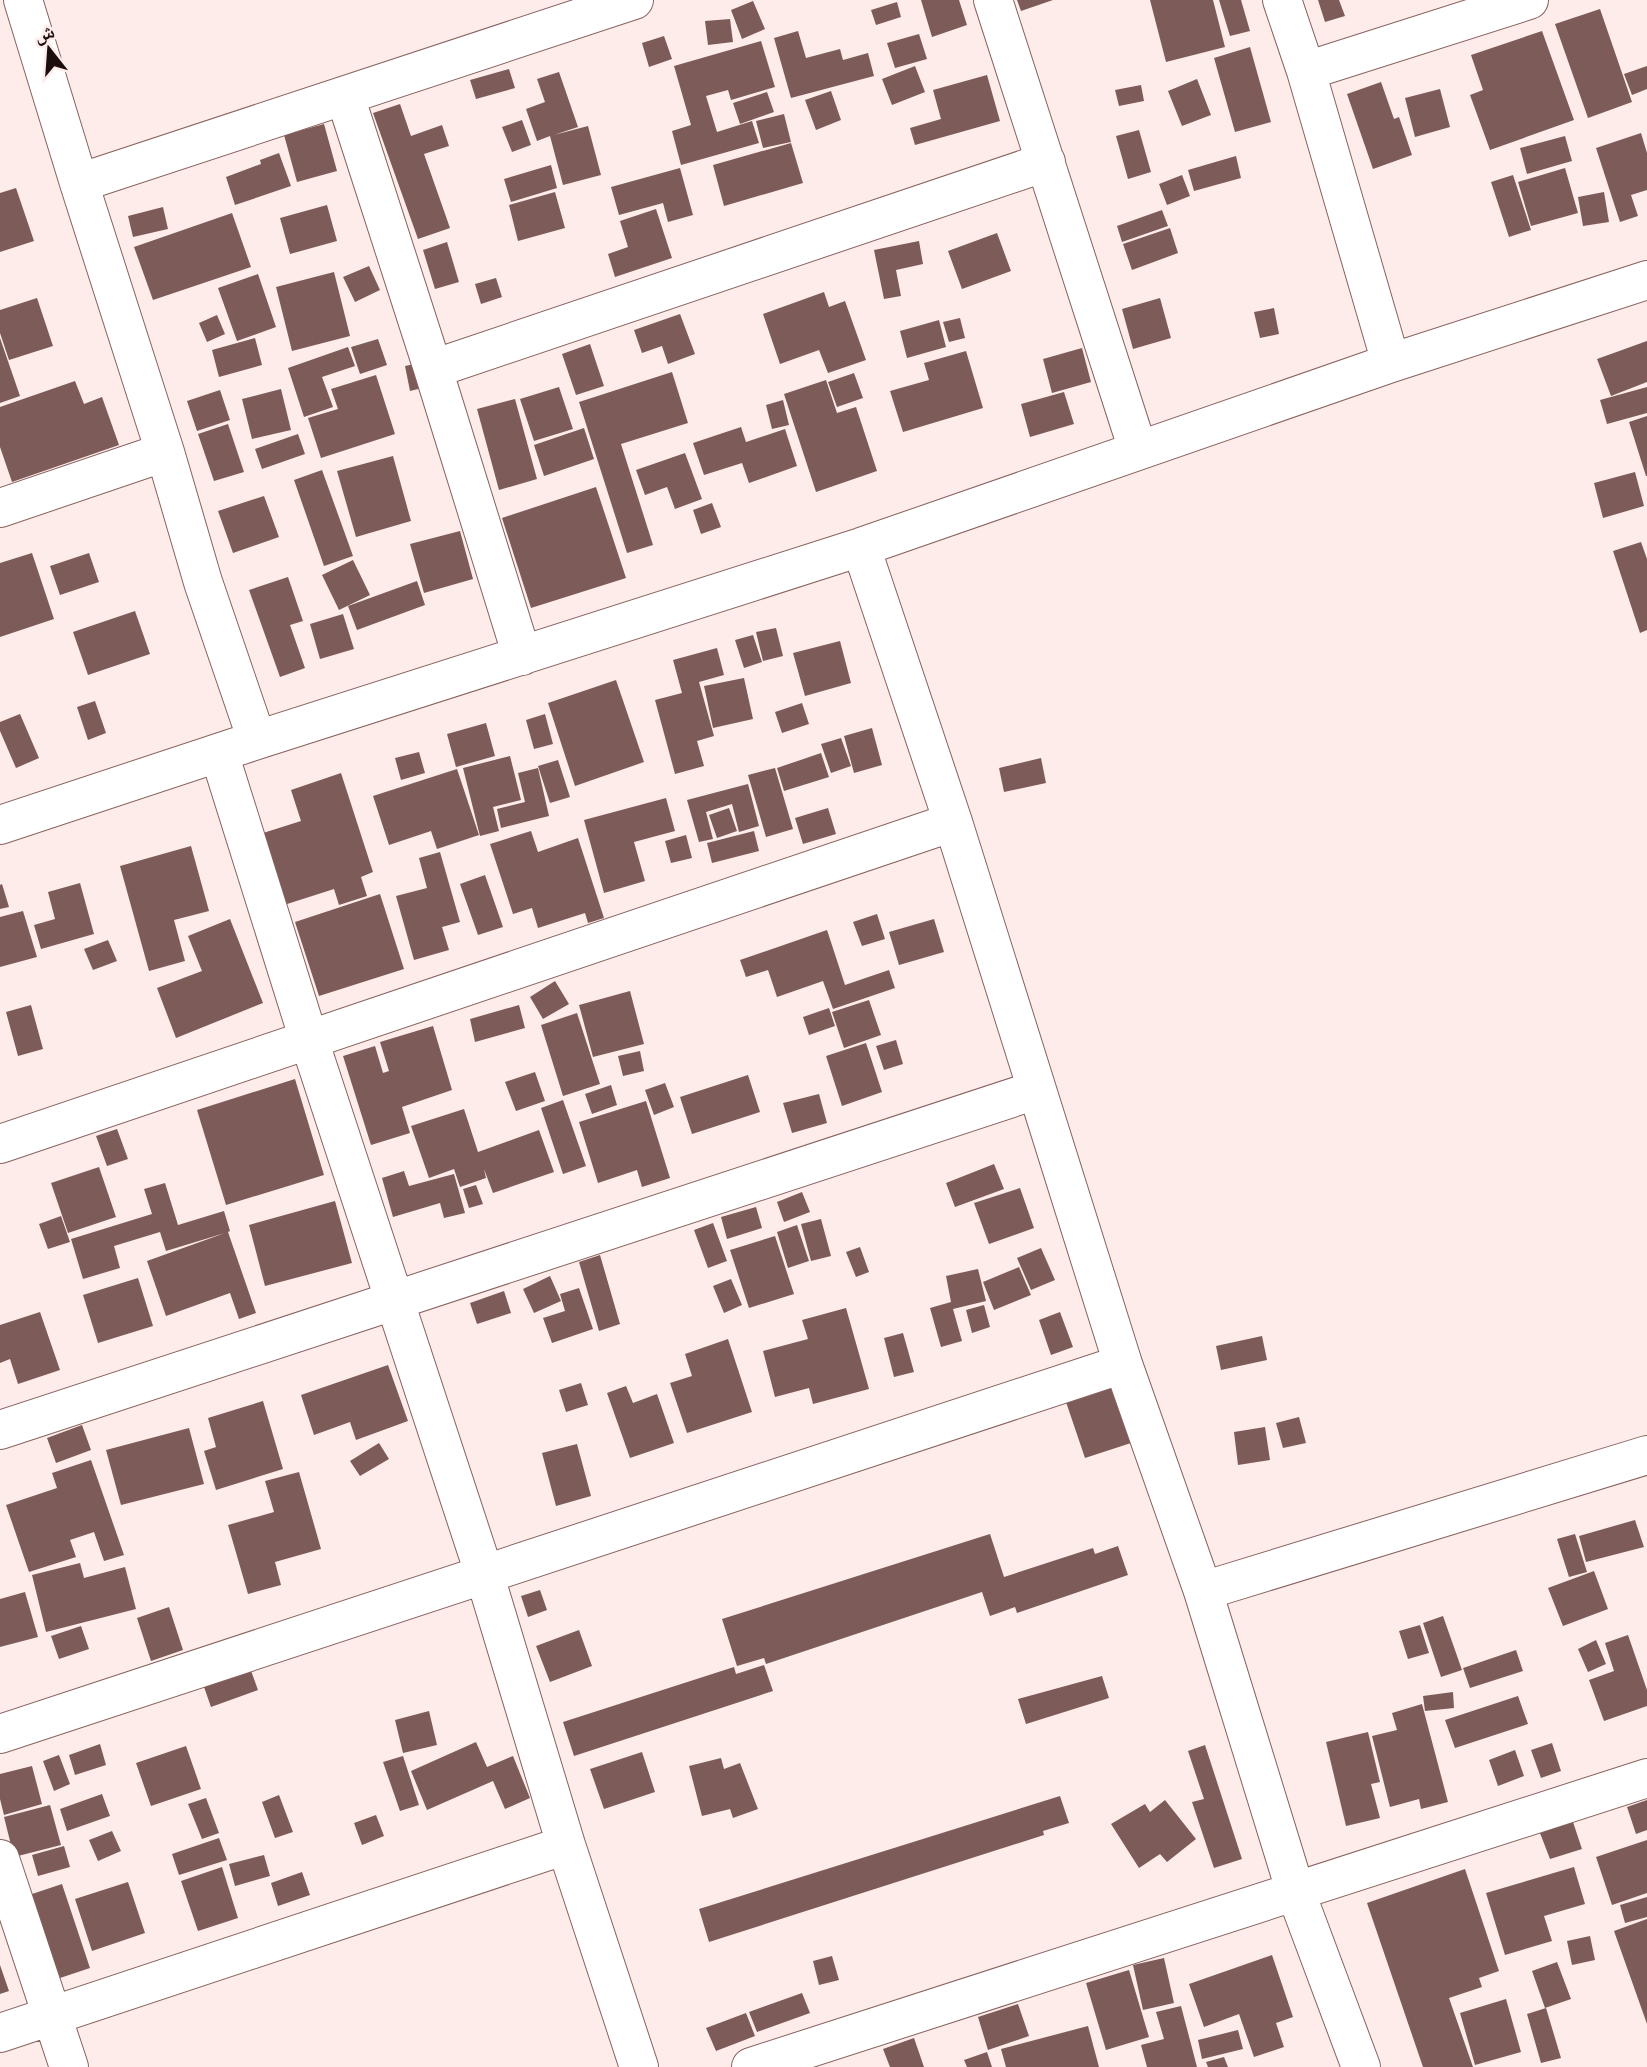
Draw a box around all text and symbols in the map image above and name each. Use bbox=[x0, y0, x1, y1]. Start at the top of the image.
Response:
north arrow bbox=[14, 14, 84, 84]
text: ش bbox=[31, 20, 58, 49]

